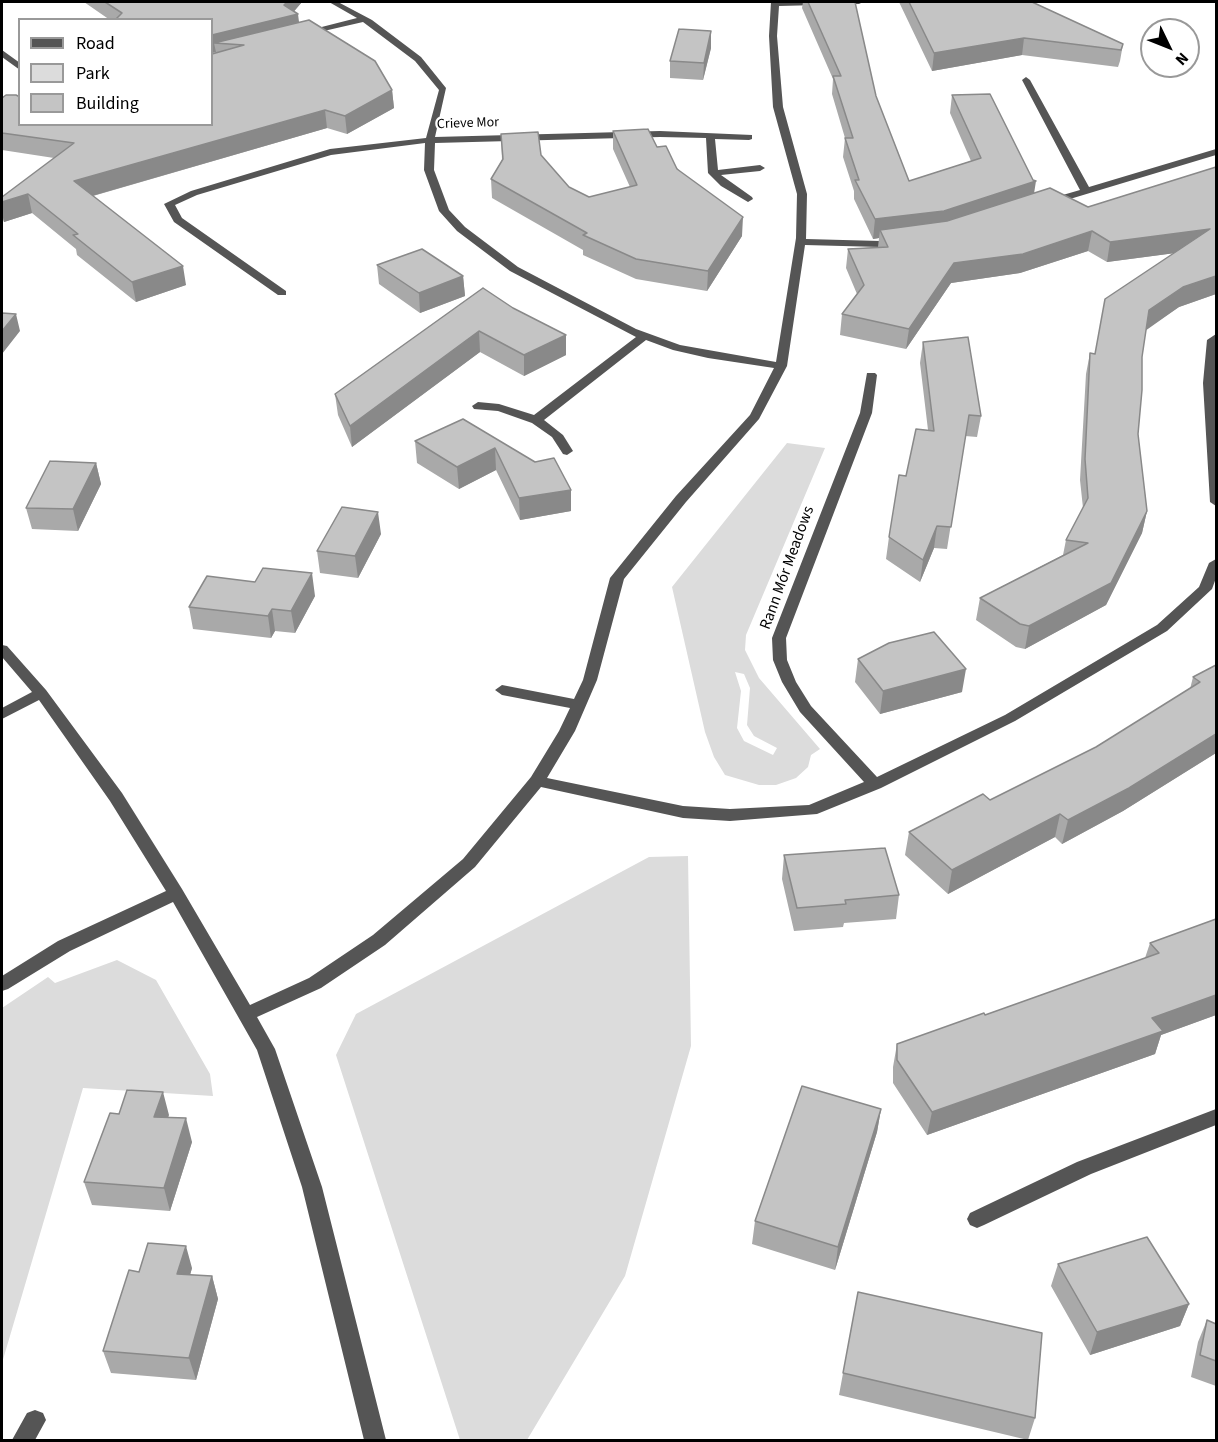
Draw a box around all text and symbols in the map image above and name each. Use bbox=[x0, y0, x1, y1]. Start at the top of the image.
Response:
legend bbox=[18, 18, 213, 126]
north arrow bbox=[1140, 18, 1200, 78]
text: Road bbox=[76, 31, 115, 56]
text: N bbox=[1170, 48, 1193, 70]
text: Park bbox=[76, 61, 110, 86]
text: Building bbox=[76, 91, 139, 116]
street label: Crieve Mor bbox=[437, 115, 499, 133]
street label: Rann Mór Meadows bbox=[757, 504, 819, 632]

